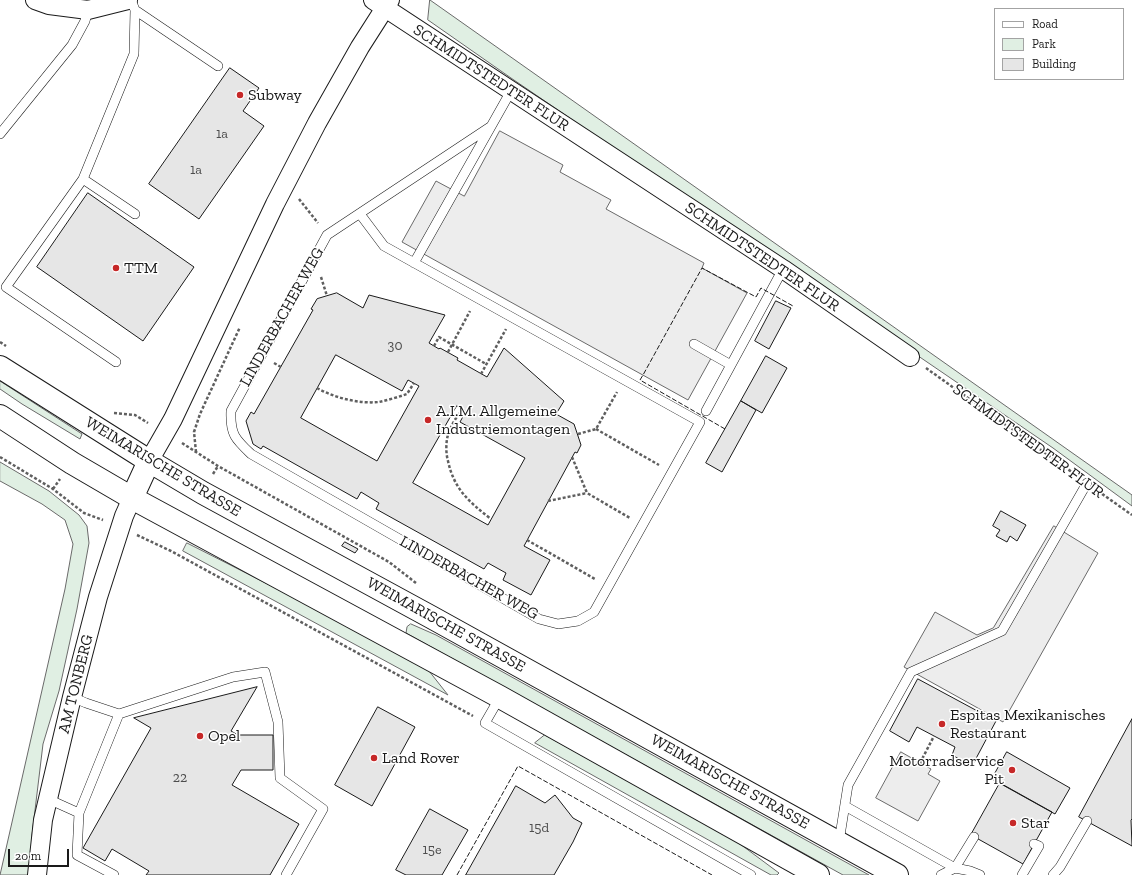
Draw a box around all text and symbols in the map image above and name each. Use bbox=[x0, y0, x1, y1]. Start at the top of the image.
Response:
legend bbox=[994, 8, 1124, 80]
text: Road bbox=[1032, 17, 1058, 31]
street label: SCHMIDTSTEDTER FLUR bbox=[409, 20, 573, 136]
text: Park bbox=[1032, 37, 1056, 51]
text: Building bbox=[1032, 57, 1076, 71]
place label: Subway bbox=[248, 85, 302, 105]
marker: Subway bbox=[235, 90, 245, 100]
house number: 1a bbox=[216, 126, 228, 142]
house number: 1a bbox=[190, 162, 202, 178]
street label: SCHMIDTSTEDTER FLUR bbox=[681, 198, 843, 316]
street label: LINDERBACHER WEG bbox=[236, 244, 328, 390]
place label: TTM bbox=[124, 258, 158, 278]
marker: TTM bbox=[111, 263, 121, 273]
house number: 30 bbox=[388, 338, 402, 354]
street label: SCHMIDTSTEDTER FLUR bbox=[949, 380, 1107, 502]
place label: A.I.M. Allgemeine Industriemontagen bbox=[436, 401, 570, 439]
street label: WEIMARISCHE STRASSE bbox=[82, 413, 244, 521]
marker: A.I.M. Allgemeine Industriemontagen bbox=[423, 415, 433, 425]
street label: LINDERBACHER WEG bbox=[396, 532, 542, 624]
street label: WEIMARISCHE STRASSE bbox=[363, 573, 529, 677]
street label: AM TONBERG bbox=[54, 633, 98, 735]
place label: Espitas Mexikanisches Restaurant bbox=[950, 705, 1105, 743]
marker: Espitas Mexikanisches Restaurant bbox=[937, 719, 947, 729]
place label: Opel bbox=[208, 726, 240, 746]
street label: WEIMARISCHE STRASSE bbox=[647, 730, 813, 834]
marker: Opel bbox=[195, 731, 205, 741]
place label: Land Rover bbox=[382, 748, 460, 768]
place label: Motorradservice Pit bbox=[889, 751, 1004, 789]
marker: Land Rover bbox=[369, 753, 379, 763]
marker: Motorradservice Pit bbox=[1007, 765, 1017, 775]
house number: 22 bbox=[173, 770, 187, 786]
place label: Star bbox=[1021, 813, 1050, 833]
marker: Star bbox=[1008, 818, 1018, 828]
house number: 15d bbox=[529, 820, 549, 836]
scale bar bbox=[10, 841, 71, 867]
house number: 15e bbox=[422, 842, 442, 858]
text: 20 m bbox=[15, 849, 41, 863]

